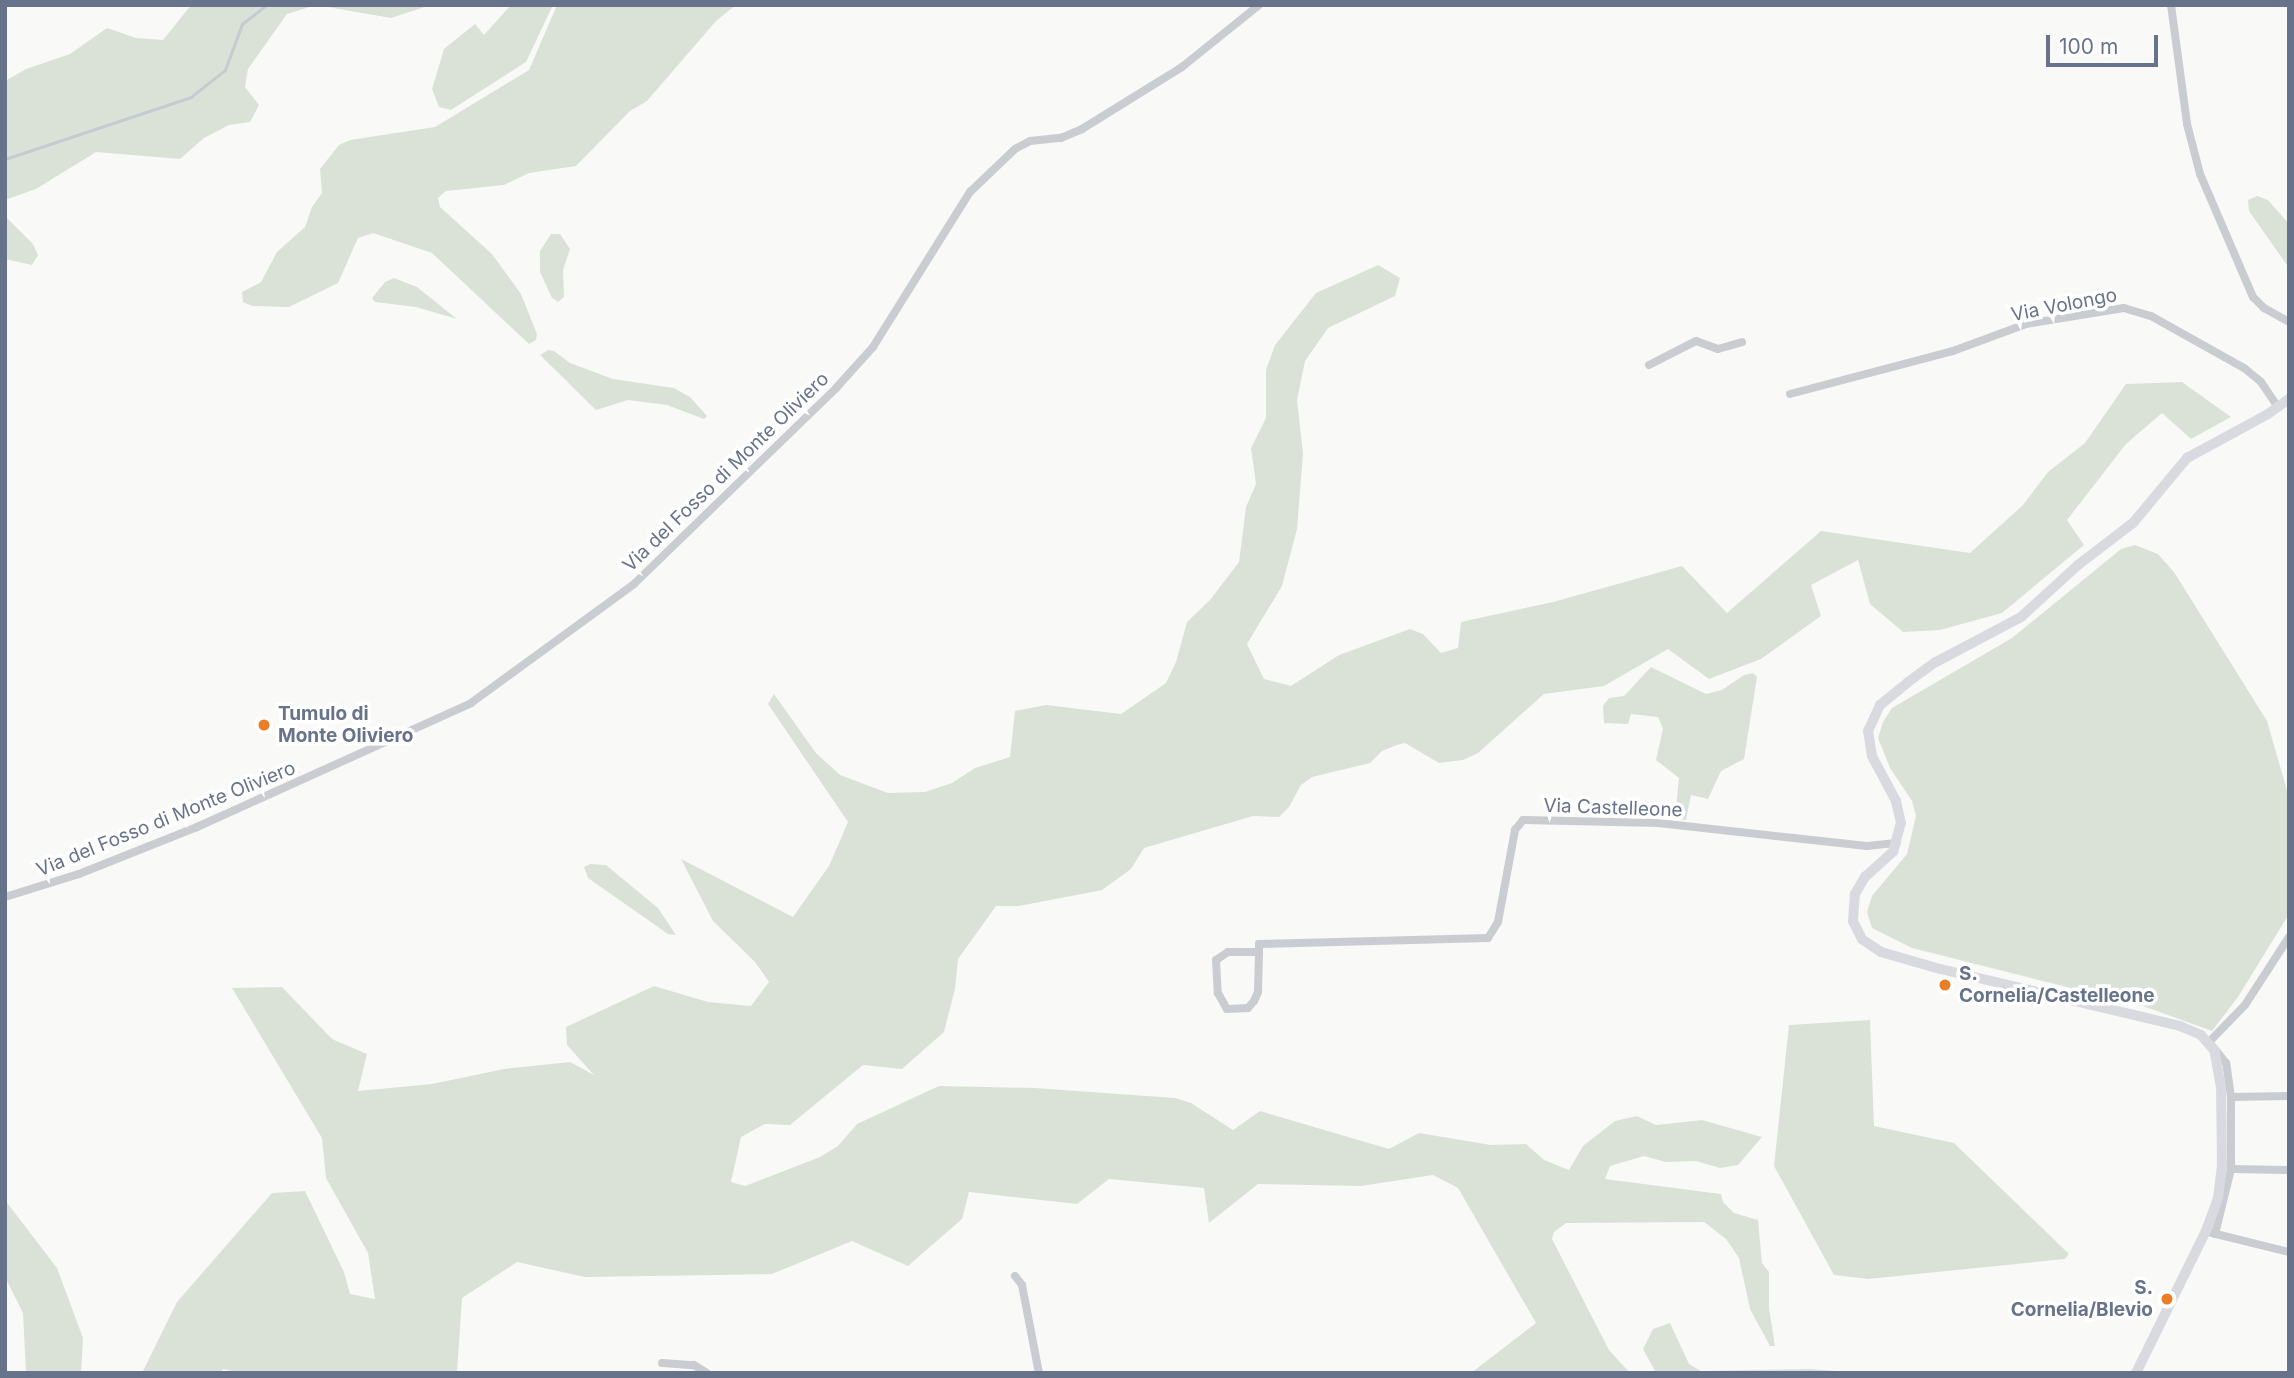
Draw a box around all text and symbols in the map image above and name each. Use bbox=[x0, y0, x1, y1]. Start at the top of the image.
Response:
scale bar bbox=[2049, 21, 2161, 65]
text: 100 m bbox=[2059, 34, 2118, 59]
street label: Via Volongo bbox=[2009, 284, 2119, 326]
street label: Via del Fosso di Monte Oliviero bbox=[618, 368, 834, 576]
place label: Tumulo di Monte Oliviero bbox=[278, 703, 413, 747]
marker: Tumulo di Monte Oliviero bbox=[256, 717, 272, 733]
street label: Via del Fosso di Monte Oliviero bbox=[33, 757, 299, 881]
street label: Via Castelleone bbox=[1543, 794, 1683, 822]
place label: S. Cornelia/Castelleone bbox=[1959, 963, 2155, 1007]
marker: S. Cornelia/Castelleone bbox=[1937, 977, 1953, 993]
place label: S. Cornelia/Blevio bbox=[2011, 1277, 2153, 1321]
marker: S. Cornelia/Blevio bbox=[2159, 1291, 2175, 1307]

